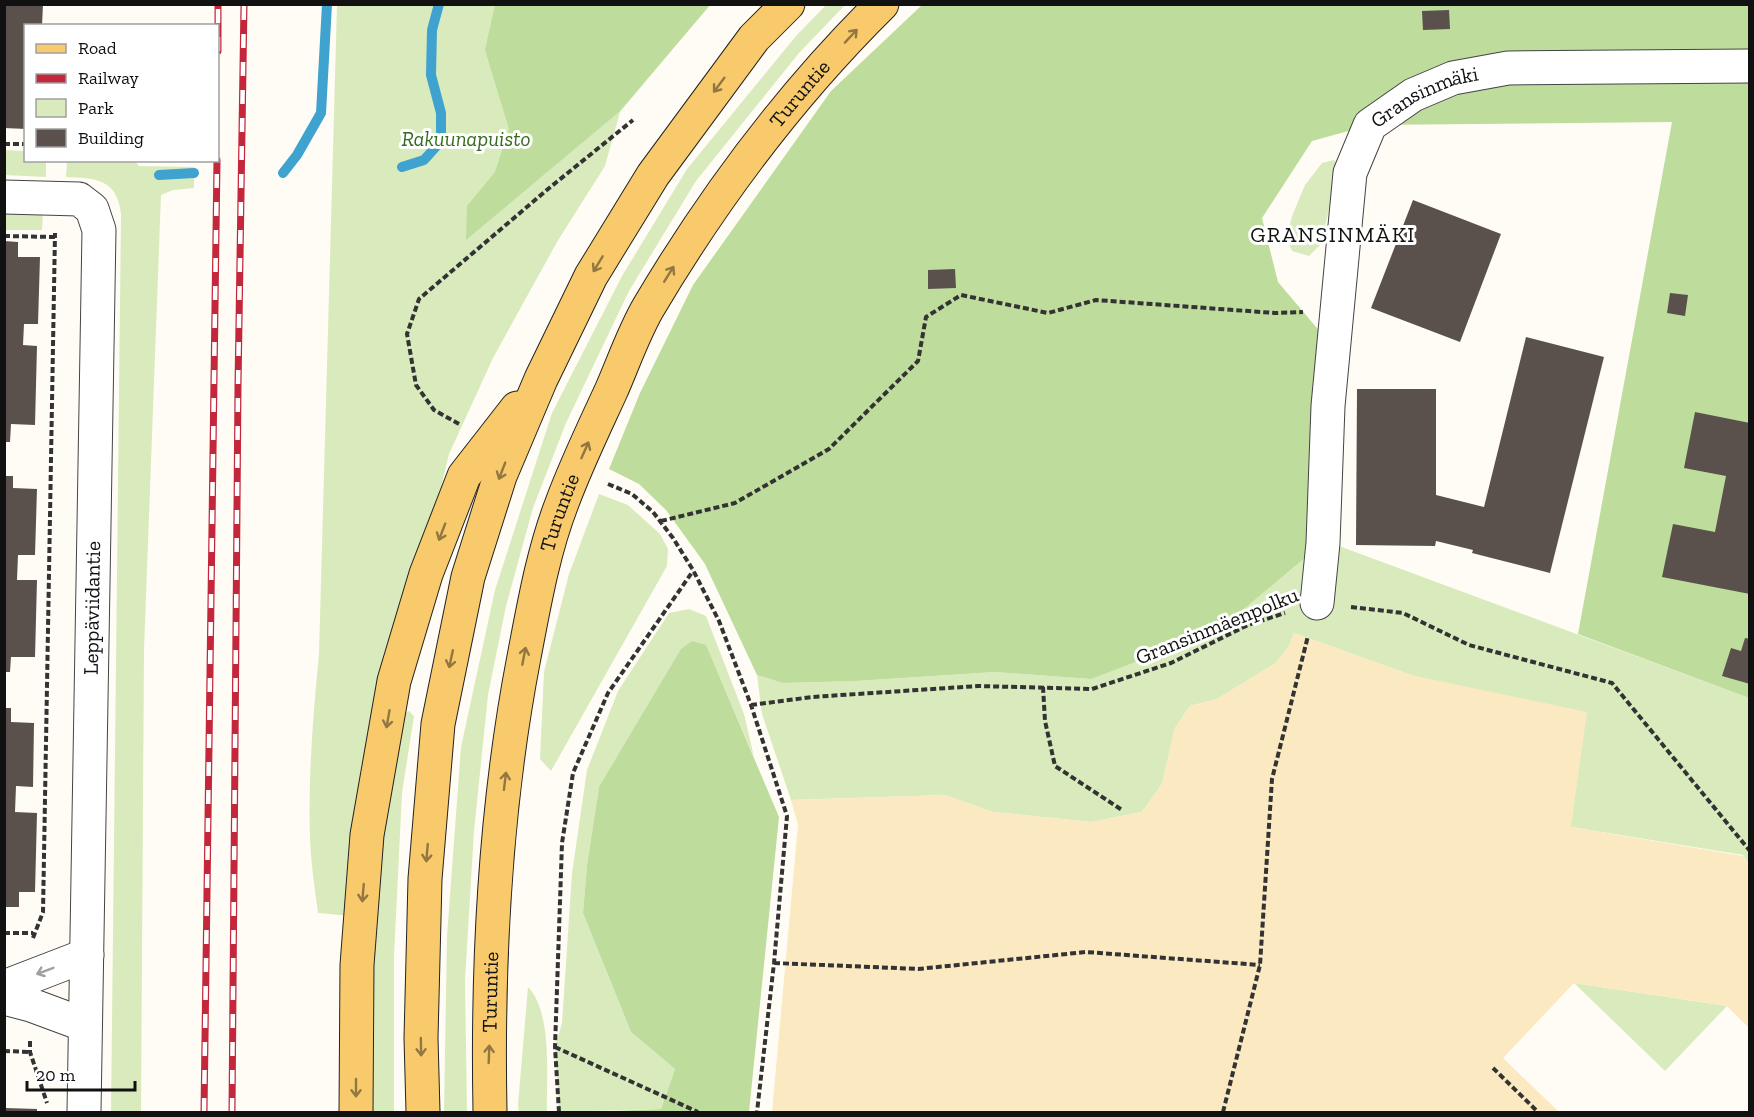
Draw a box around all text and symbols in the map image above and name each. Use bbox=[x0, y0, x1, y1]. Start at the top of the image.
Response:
legend bbox=[24, 24, 219, 162]
one-way arrow bbox=[844, 29, 858, 44]
text: Road bbox=[78, 37, 117, 59]
street label: Turuntie bbox=[764, 54, 835, 132]
street label: Gransinmäki bbox=[1366, 61, 1480, 133]
text: Railway bbox=[78, 67, 140, 89]
one-way arrow bbox=[713, 77, 725, 93]
text: Park bbox=[78, 97, 114, 119]
park label: Rakuunapuisto bbox=[401, 126, 531, 151]
text: Building bbox=[78, 127, 144, 149]
district label: GRANSINMÄKI bbox=[1250, 221, 1416, 248]
one-way arrow bbox=[592, 255, 604, 272]
one-way arrow bbox=[664, 266, 676, 283]
one-way arrow bbox=[580, 441, 591, 459]
one-way arrow bbox=[496, 462, 507, 480]
street label: Turuntie bbox=[534, 470, 584, 554]
one-way arrow bbox=[436, 522, 447, 541]
street label: Leppäviidantie bbox=[78, 541, 105, 675]
street label: Gransinmäenpolku bbox=[1132, 581, 1302, 670]
one-way arrow bbox=[519, 647, 530, 666]
one-way arrow bbox=[445, 649, 456, 669]
one-way arrow bbox=[382, 709, 393, 728]
one-way arrow bbox=[500, 772, 511, 791]
one-way arrow bbox=[421, 842, 432, 862]
one-way arrow bbox=[357, 883, 368, 903]
street label: Turuntie bbox=[476, 951, 503, 1033]
one-way arrow bbox=[37, 966, 55, 977]
one-way arrow bbox=[416, 1037, 427, 1057]
one-way arrow bbox=[484, 1045, 495, 1065]
scale bar bbox=[27, 1054, 135, 1092]
text: 20 m bbox=[36, 1064, 76, 1086]
one-way arrow bbox=[350, 1077, 362, 1097]

